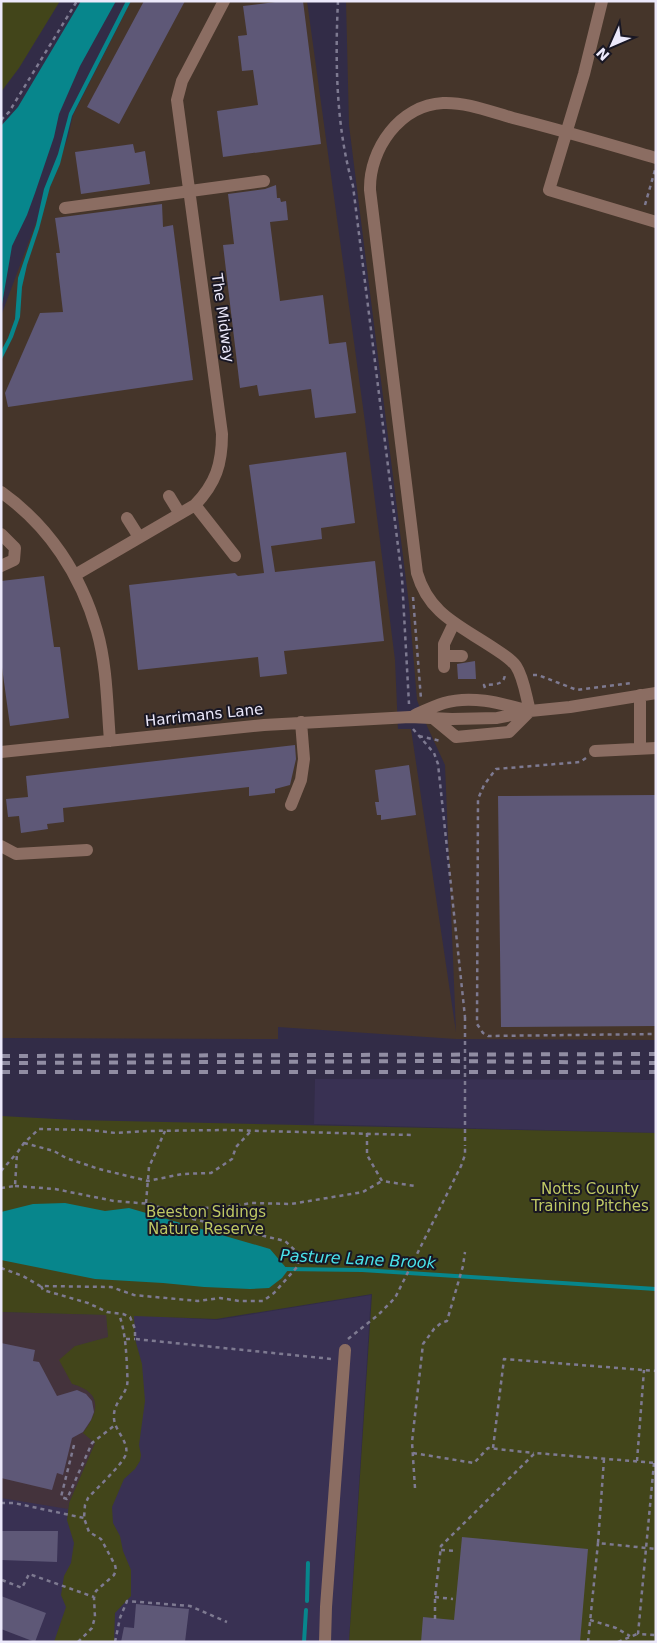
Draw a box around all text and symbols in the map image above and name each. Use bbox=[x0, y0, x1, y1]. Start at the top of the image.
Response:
north arrow bbox=[587, 20, 637, 70]
text: N bbox=[593, 44, 613, 64]
street label: The Midway bbox=[208, 271, 238, 364]
street label: Harrimans Lane bbox=[144, 700, 264, 730]
park label: Notts County Training Pitches bbox=[530, 1180, 649, 1215]
park label: Beeston Sidings Nature Reserve bbox=[146, 1203, 266, 1238]
water label: Pasture Lane Brook bbox=[280, 1245, 437, 1273]

